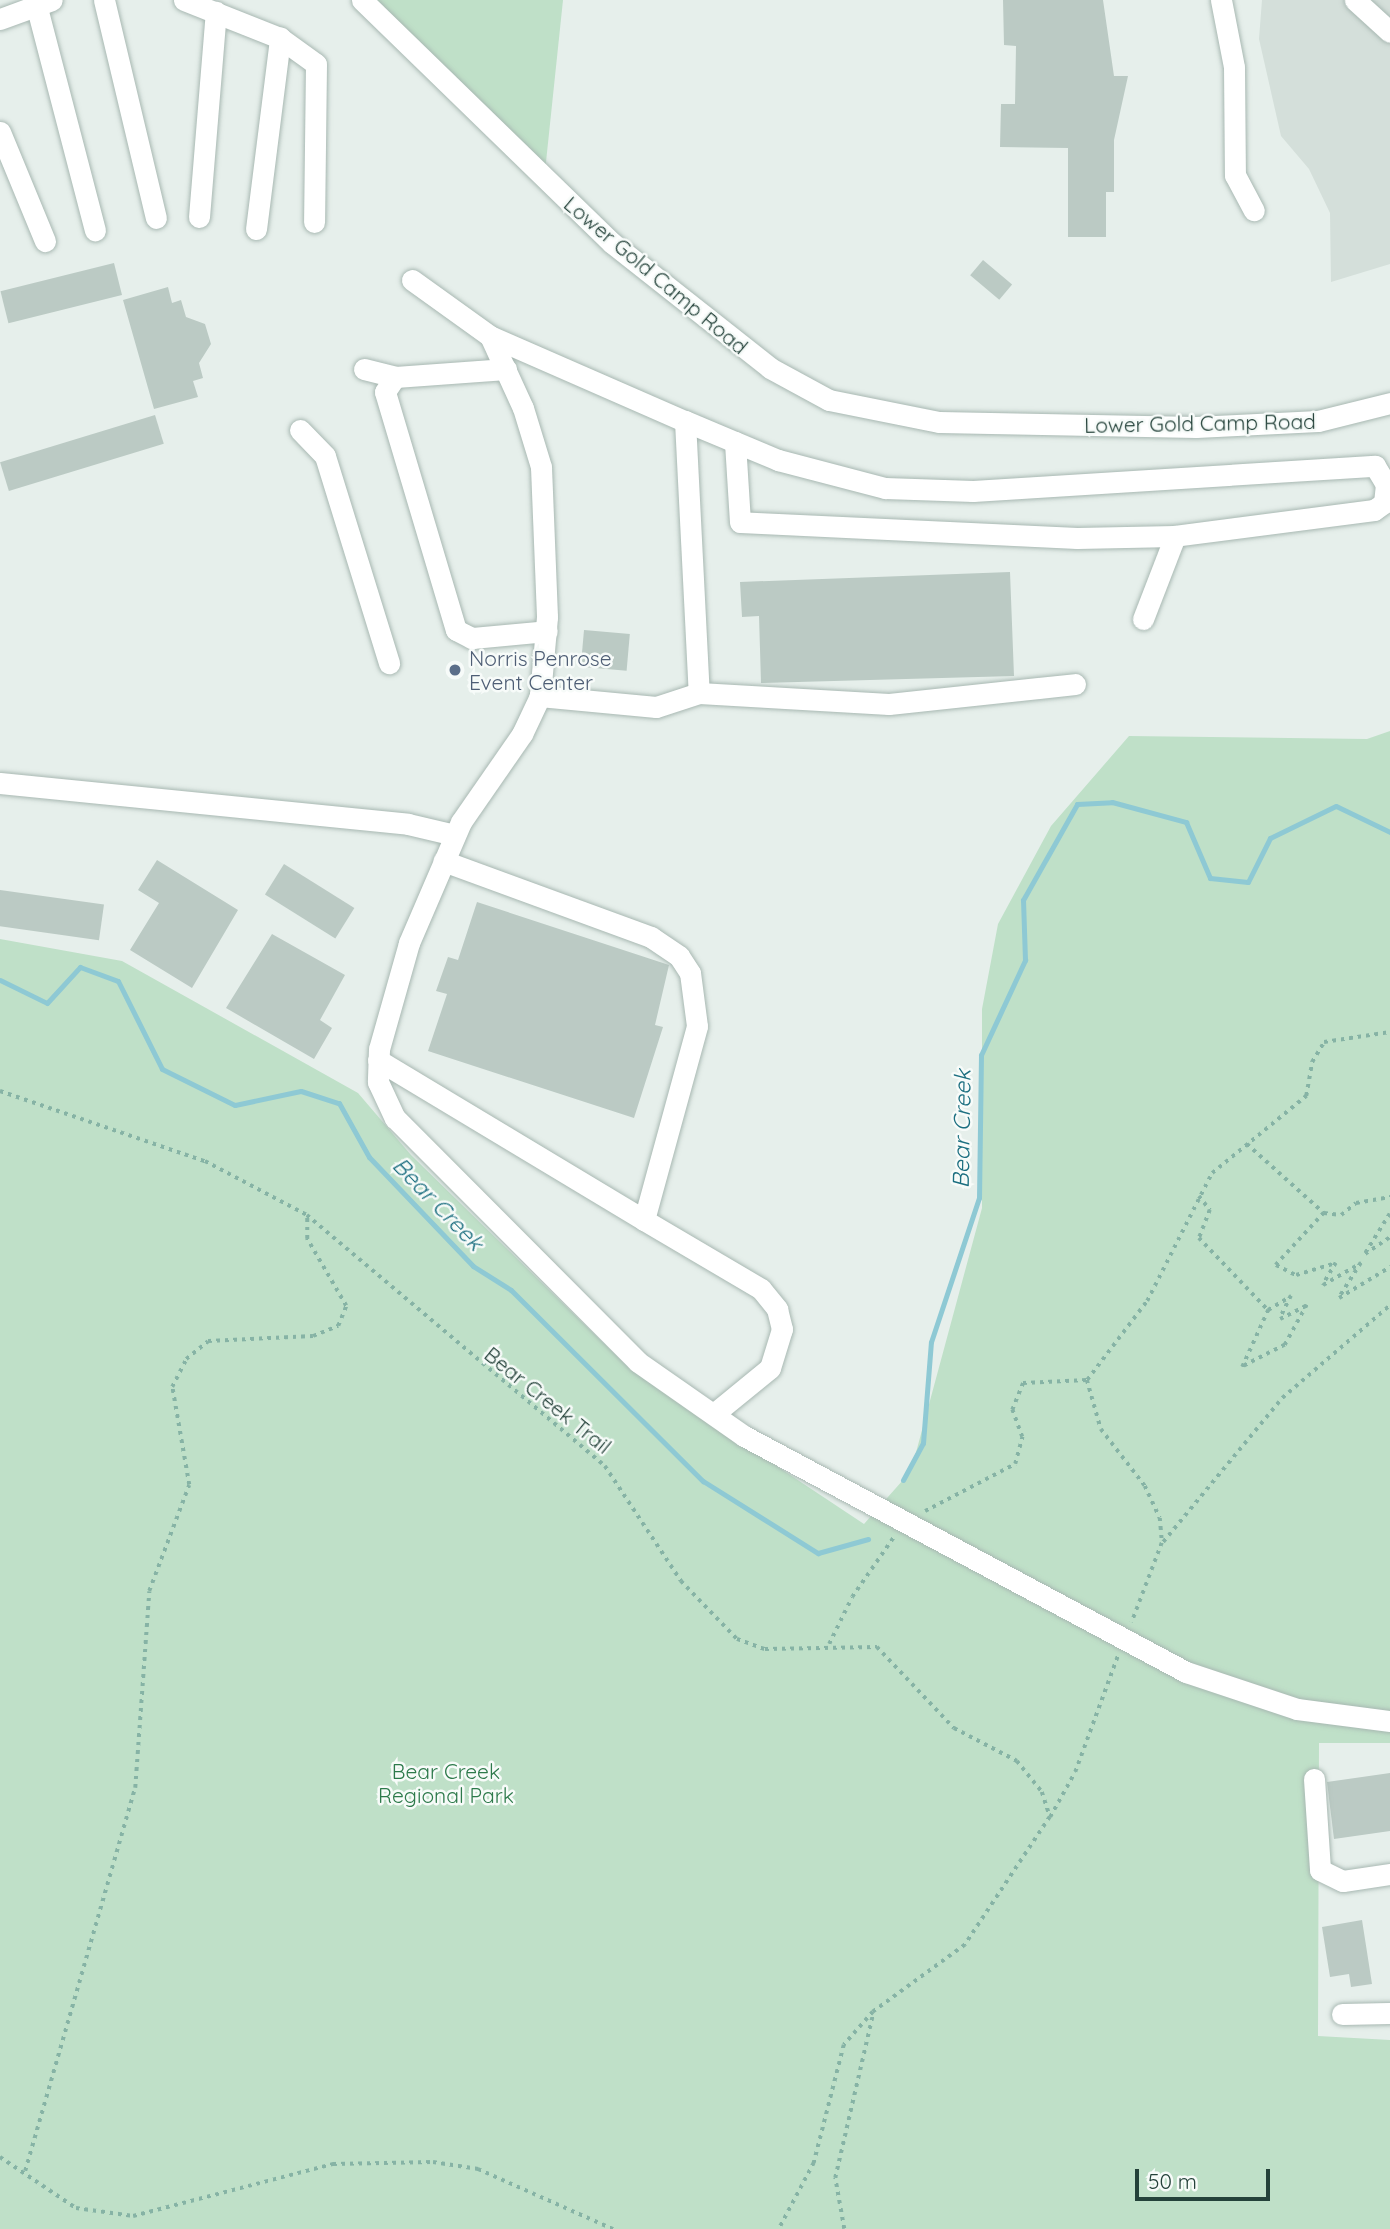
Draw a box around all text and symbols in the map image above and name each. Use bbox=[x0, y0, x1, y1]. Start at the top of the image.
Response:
street label: Lower Gold Camp Road bbox=[559, 191, 753, 359]
street label: Lower Gold Camp Road bbox=[1084, 408, 1316, 438]
place label: Norris Penrose Event Center bbox=[469, 645, 612, 695]
marker: Norris Penrose Event Center bbox=[447, 662, 463, 678]
water label: Bear Creek bbox=[947, 1069, 977, 1189]
water label: Bear Creek bbox=[387, 1152, 489, 1256]
street label: Bear Creek Trail bbox=[480, 1341, 616, 1459]
park label: Bear Creek Regional Park bbox=[378, 1758, 514, 1808]
scale bar bbox=[1138, 2156, 1273, 2200]
text: 50 m bbox=[1148, 2168, 1197, 2194]

